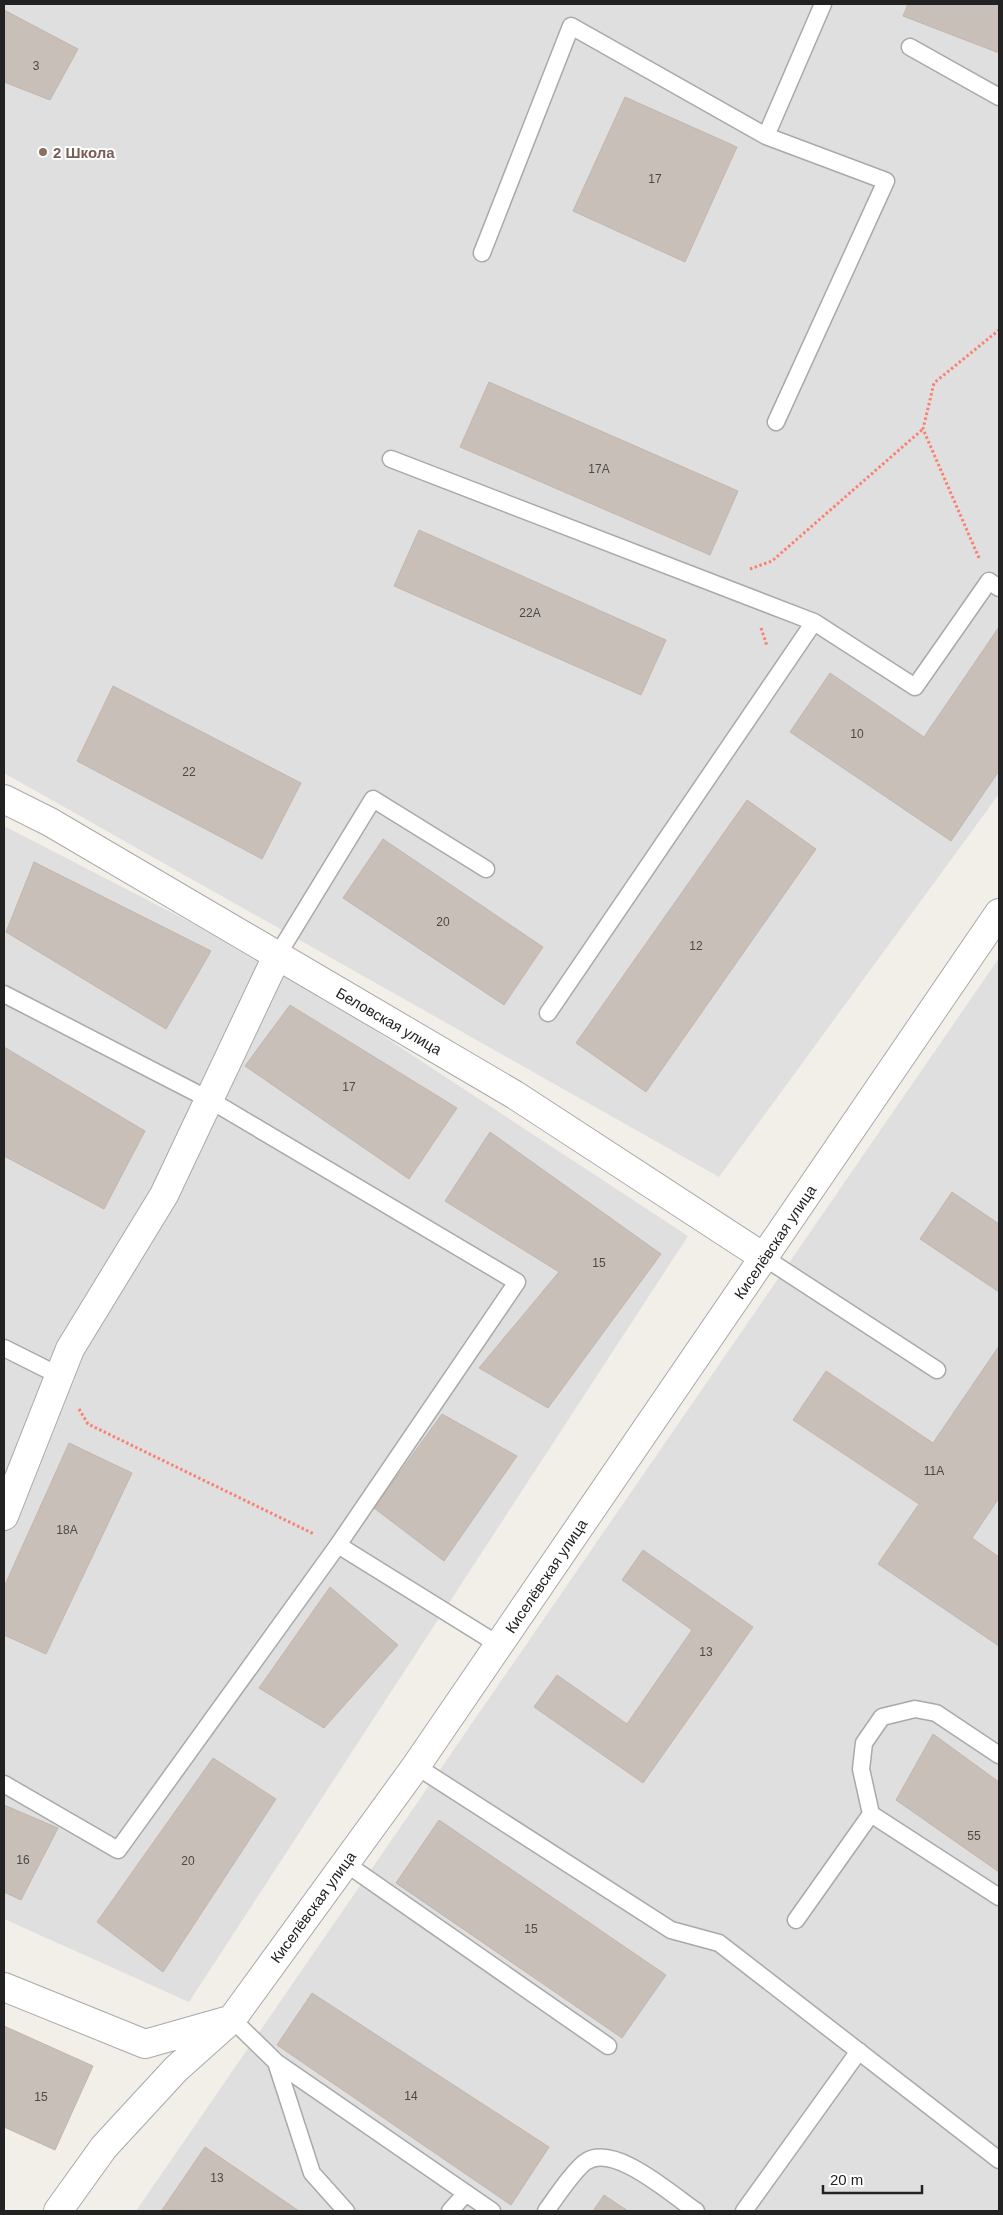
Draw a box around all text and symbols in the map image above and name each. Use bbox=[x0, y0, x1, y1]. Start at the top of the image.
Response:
house number: 3 bbox=[33, 59, 40, 73]
place label: 2 Школа bbox=[53, 144, 115, 161]
marker: 2 Школа bbox=[37, 146, 49, 158]
house number: 17 bbox=[648, 172, 662, 186]
house number: 17А bbox=[588, 462, 610, 476]
house number: 22А bbox=[519, 606, 541, 620]
house number: 10 bbox=[850, 727, 864, 741]
house number: 22 bbox=[182, 765, 196, 779]
house number: 20 bbox=[436, 915, 450, 929]
house number: 12 bbox=[689, 939, 703, 953]
street label: Беловская улица bbox=[333, 984, 445, 1058]
house number: 17 bbox=[342, 1080, 356, 1094]
street label: Киселёвская улица bbox=[731, 1181, 820, 1302]
house number: 15 bbox=[592, 1256, 606, 1270]
house number: 11А bbox=[924, 1464, 944, 1478]
street label: Киселёвская улица bbox=[502, 1515, 591, 1636]
house number: 18А bbox=[56, 1523, 78, 1537]
house number: 13 bbox=[699, 1645, 713, 1659]
house number: 55 bbox=[967, 1829, 981, 1843]
street label: Киселёвская улица bbox=[267, 1847, 360, 1966]
house number: 16 bbox=[16, 1853, 30, 1867]
house number: 20 bbox=[181, 1854, 195, 1868]
house number: 15 bbox=[524, 1922, 538, 1936]
house number: 14 bbox=[404, 2089, 418, 2103]
house number: 15 bbox=[34, 2090, 48, 2104]
scale bar bbox=[823, 2162, 922, 2194]
house number: 13 bbox=[210, 2171, 224, 2185]
text: 20 m bbox=[830, 2171, 863, 2188]

